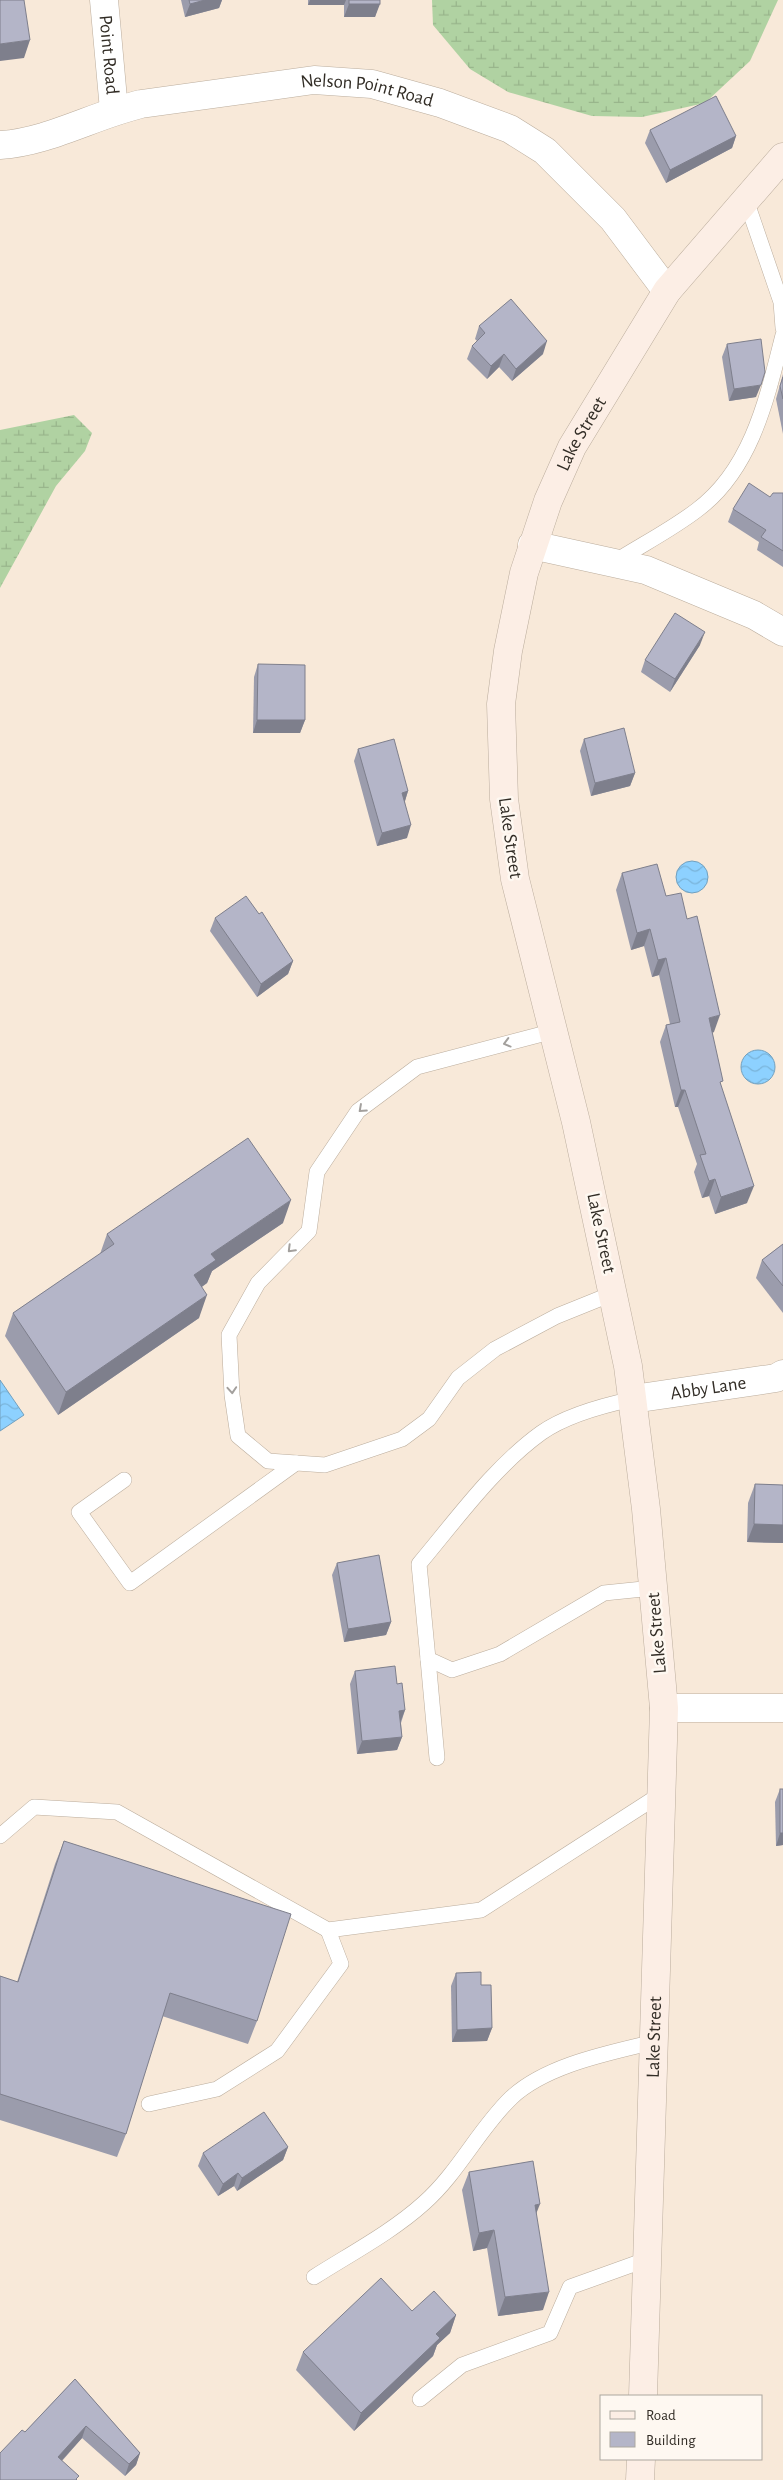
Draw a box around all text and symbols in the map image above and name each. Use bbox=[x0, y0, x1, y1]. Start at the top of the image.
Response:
street label: Point Road bbox=[96, 14, 122, 96]
street label: Nelson Point Road bbox=[299, 70, 436, 110]
street label: Lake Street bbox=[553, 394, 610, 474]
street label: Lake Street bbox=[495, 796, 525, 880]
one-way arrow bbox=[503, 1038, 511, 1048]
one-way arrow bbox=[358, 1103, 367, 1112]
street label: Lake Street bbox=[583, 1191, 619, 1275]
one-way arrow bbox=[288, 1243, 297, 1252]
street label: Abby Lane bbox=[669, 1373, 747, 1403]
one-way arrow bbox=[227, 1387, 238, 1395]
street label: Lake Street bbox=[644, 1591, 670, 1675]
street label: Lake Street bbox=[643, 1996, 665, 2078]
legend bbox=[600, 2395, 763, 2460]
text: Road bbox=[646, 2408, 676, 2423]
text: Building bbox=[646, 2433, 696, 2448]

